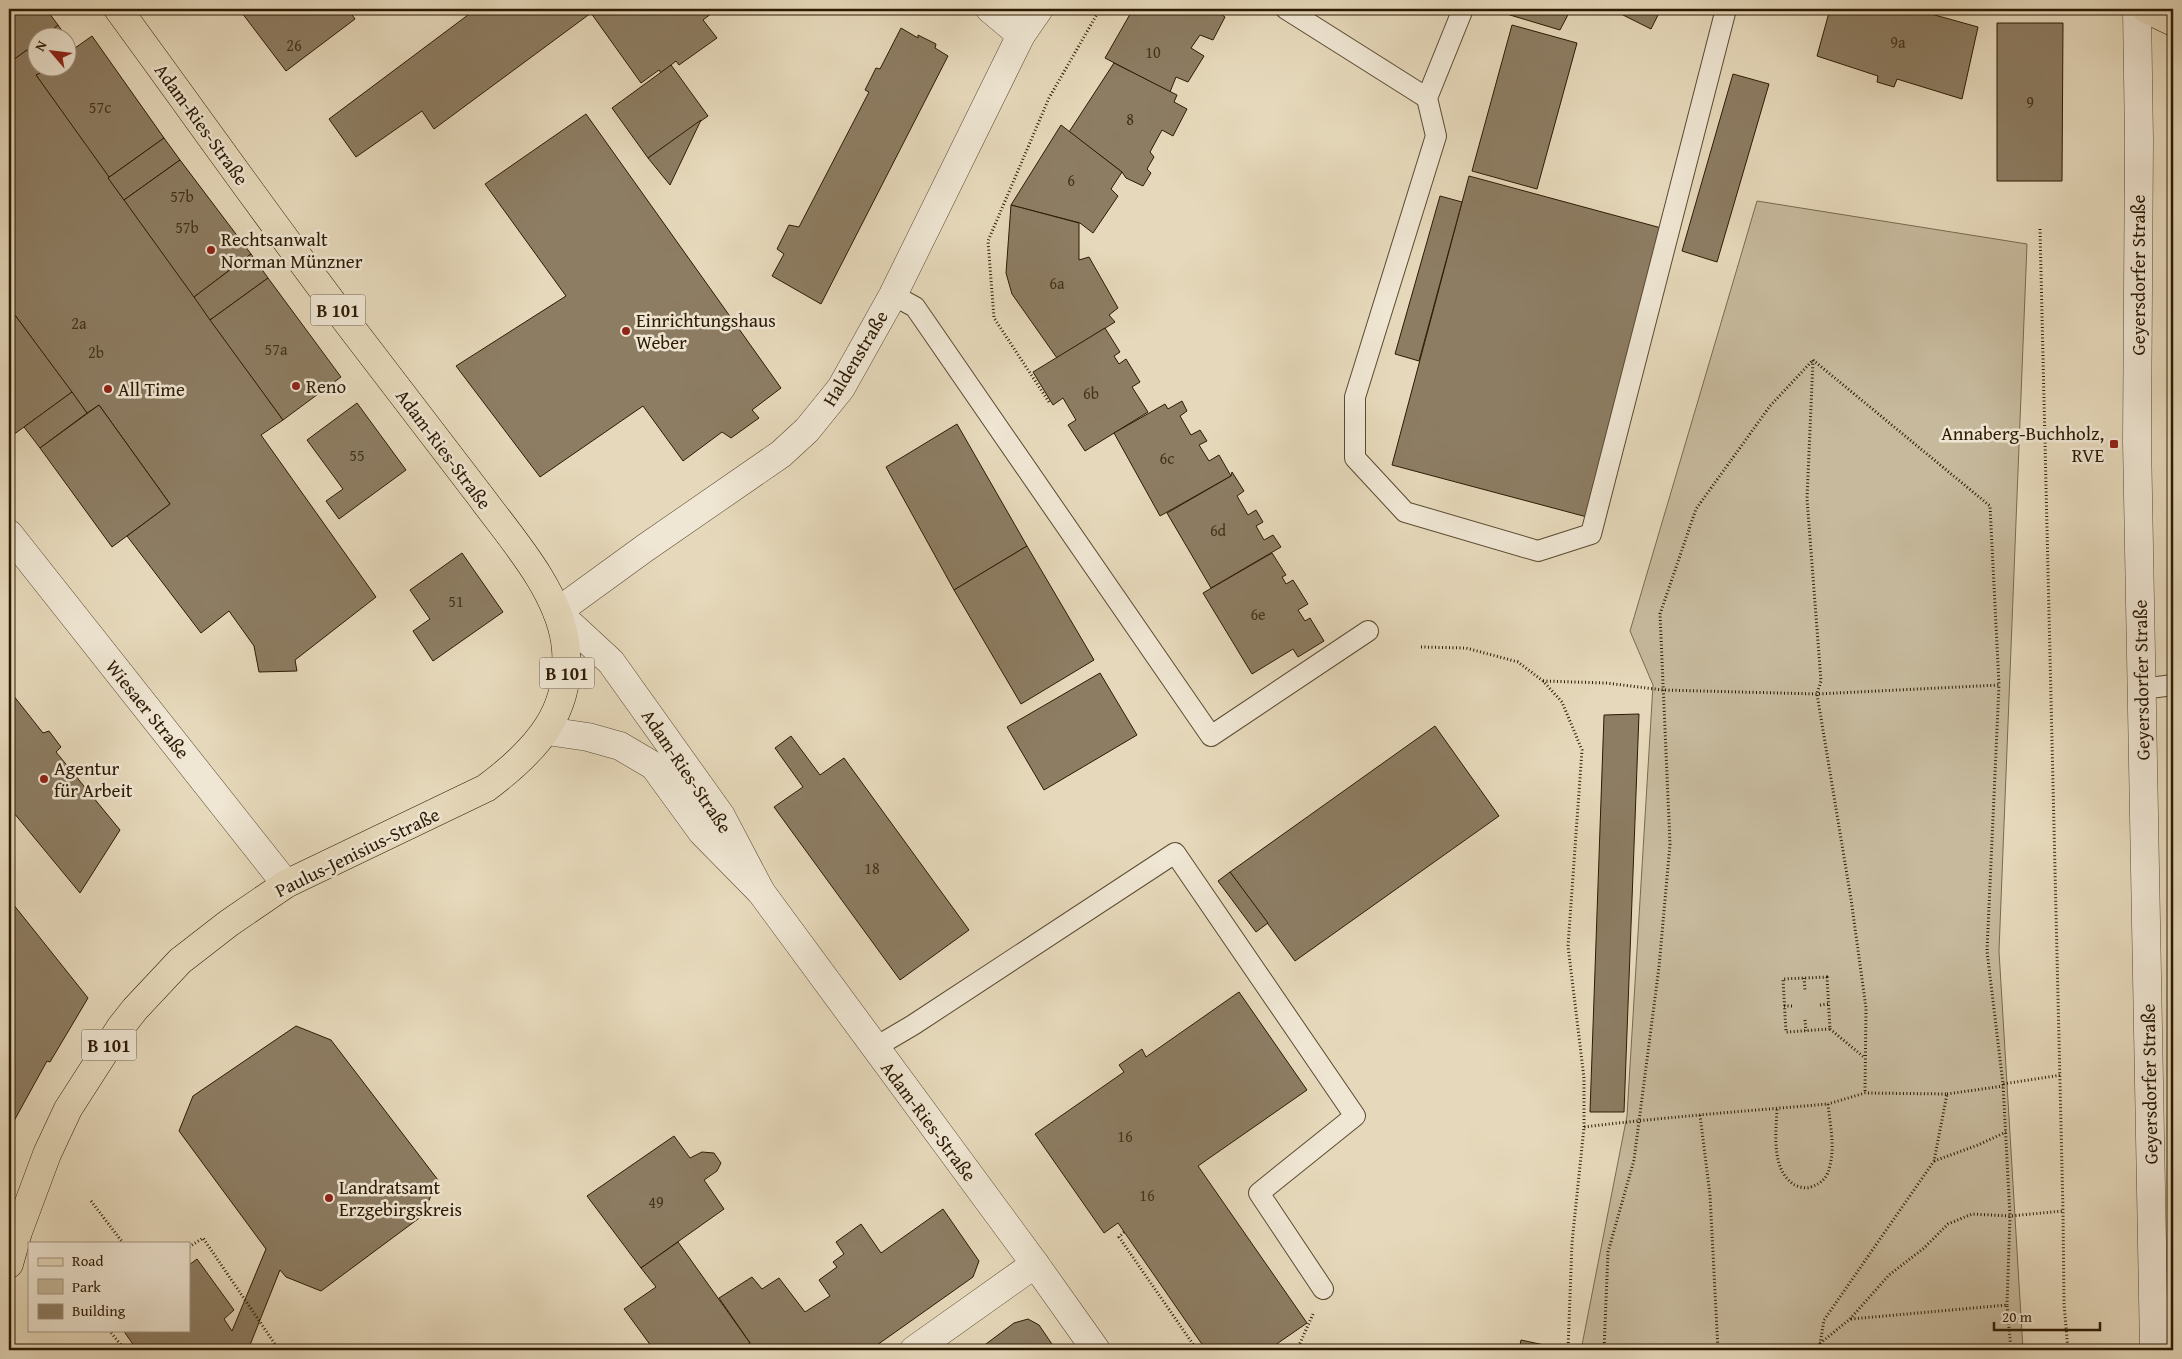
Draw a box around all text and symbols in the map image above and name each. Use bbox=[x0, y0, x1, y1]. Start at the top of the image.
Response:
north arrow bbox=[28, 28, 78, 78]
house number: 9a bbox=[1890, 30, 1906, 54]
house number: 26 bbox=[286, 33, 302, 57]
text: N bbox=[29, 37, 52, 55]
house number: 10 bbox=[1145, 40, 1161, 64]
street label: Adam-Ries-Straße bbox=[148, 57, 256, 191]
house number: 9 bbox=[2026, 90, 2034, 114]
house number: 57c bbox=[89, 95, 111, 119]
house number: 8 bbox=[1126, 107, 1134, 131]
house number: 6 bbox=[1067, 168, 1075, 192]
house number: 57b bbox=[170, 184, 194, 208]
street label: Geyersdorfer Straße bbox=[2124, 194, 2152, 355]
house number: 57b bbox=[175, 215, 199, 239]
place label: Rechtsanwalt Norman Münzner bbox=[221, 225, 363, 275]
marker: Rechtsanwalt Norman Münzner bbox=[205, 244, 217, 256]
house number: 6a bbox=[1049, 271, 1065, 295]
road number: B 101 bbox=[310, 294, 366, 326]
street label: Haldenstraße bbox=[815, 305, 895, 411]
place label: Einrichtungshaus Weber bbox=[636, 306, 776, 356]
house number: 2a bbox=[71, 311, 87, 335]
marker: Einrichtungshaus Weber bbox=[620, 325, 632, 337]
house number: 57a bbox=[265, 337, 288, 361]
house number: 2b bbox=[88, 340, 104, 364]
place label: Reno bbox=[306, 372, 346, 400]
place label: All Time bbox=[118, 375, 185, 403]
marker: Reno bbox=[290, 380, 302, 392]
house number: 6b bbox=[1083, 381, 1099, 405]
marker: All Time bbox=[102, 383, 114, 395]
street label: Adam-Ries-Straße bbox=[389, 383, 499, 515]
place label: Annaberg-Buchholz, RVE bbox=[1941, 419, 2104, 469]
marker: Annaberg-Buchholz, RVE bbox=[2108, 438, 2120, 450]
house number: 55 bbox=[349, 443, 365, 467]
house number: 6c bbox=[1160, 446, 1174, 470]
house number: 6d bbox=[1210, 518, 1227, 542]
house number: 51 bbox=[448, 589, 464, 613]
street label: Geyersdorfer Straße bbox=[2126, 599, 2156, 761]
house number: 6e bbox=[1250, 602, 1266, 626]
street label: Wiesaer Straße bbox=[99, 653, 197, 765]
road number: B 101 bbox=[540, 658, 594, 688]
street label: Adam-Ries-Straße bbox=[635, 703, 739, 839]
place label: Agentur für Arbeit bbox=[54, 754, 133, 804]
marker: Agentur für Arbeit bbox=[38, 773, 50, 785]
street label: Paulus-Jenisius-Straße bbox=[270, 800, 444, 904]
house number: 18 bbox=[864, 856, 880, 880]
street label: Geyersdorfer Straße bbox=[2134, 1003, 2164, 1165]
road number: B 101 bbox=[82, 1030, 136, 1060]
street label: Adam-Ries-Straße bbox=[874, 1055, 984, 1187]
house number: 16 bbox=[1117, 1124, 1133, 1148]
place label: Landratsamt Erzgebirgskreis bbox=[339, 1173, 462, 1223]
house number: 16 bbox=[1139, 1183, 1155, 1207]
house number: 49 bbox=[648, 1190, 664, 1214]
marker: Landratsamt Erzgebirgskreis bbox=[323, 1192, 335, 1204]
legend bbox=[28, 1242, 190, 1332]
text: Road bbox=[72, 1250, 103, 1271]
text: Park bbox=[72, 1276, 101, 1297]
scale bar bbox=[1994, 1299, 2101, 1331]
text: Building bbox=[72, 1300, 126, 1321]
text: 20 m bbox=[2002, 1306, 2033, 1327]

